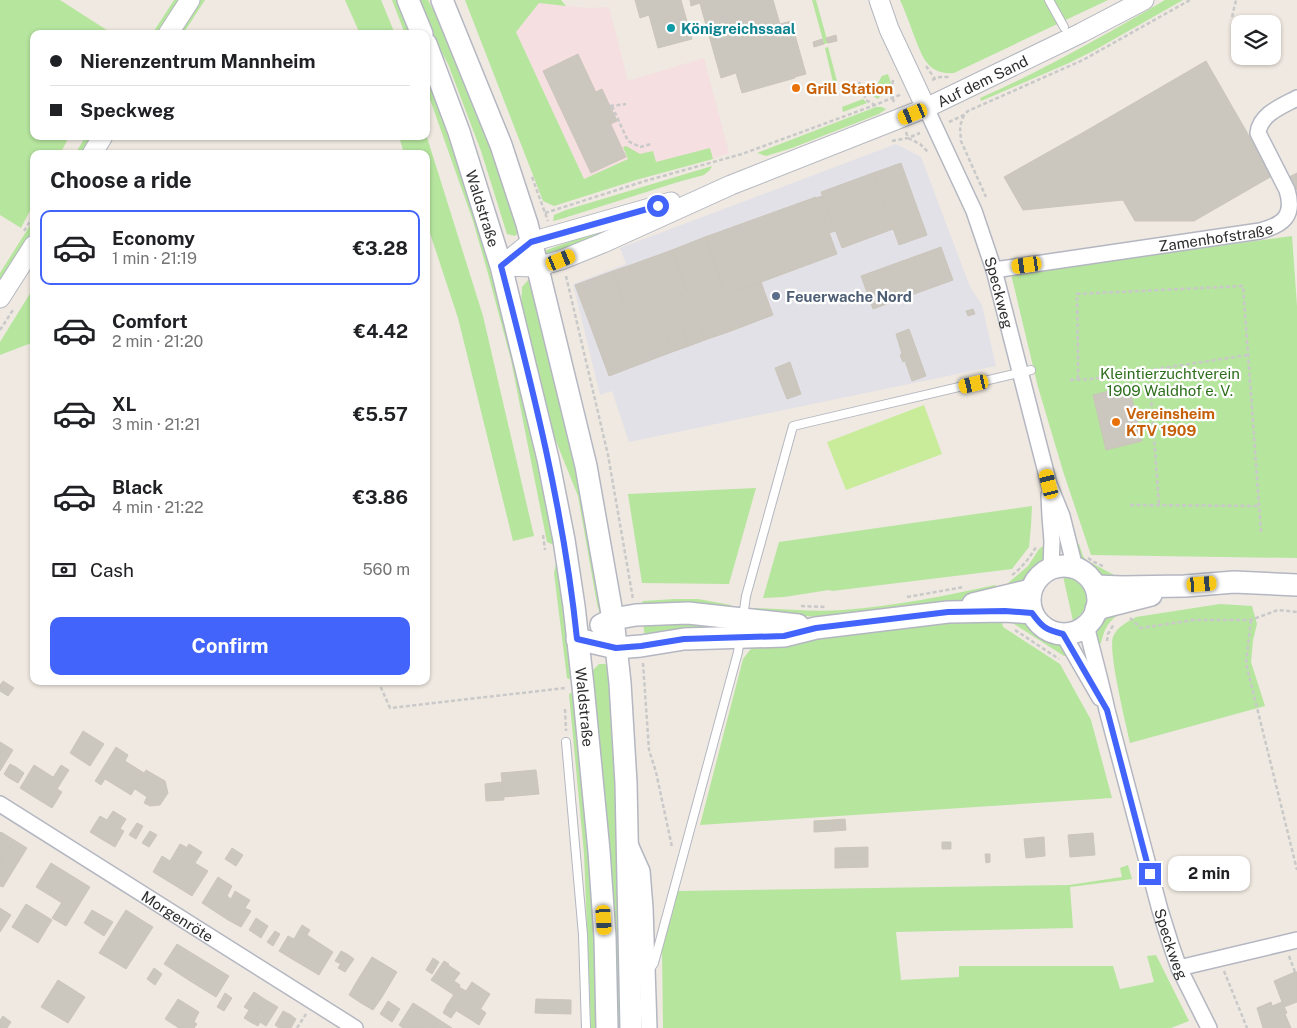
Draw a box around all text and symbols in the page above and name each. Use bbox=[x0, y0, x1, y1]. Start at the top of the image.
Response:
map controls bbox=[1231, 15, 1281, 65]
button: layers bbox=[1231, 15, 1281, 65]
place label: Königreichssaal bbox=[681, 20, 796, 37]
marker: Königreichssaal bbox=[665, 22, 677, 34]
text: Nierenzentrum Mannheim bbox=[80, 50, 316, 72]
street label: Auf dem Sand bbox=[934, 52, 1030, 110]
place label: Grill Station bbox=[806, 80, 893, 97]
marker: Grill Station bbox=[790, 82, 802, 94]
text: Speckweg bbox=[80, 99, 175, 121]
car bbox=[896, 101, 929, 127]
text: Choose a ride bbox=[50, 167, 192, 193]
street label: Waldstraße bbox=[463, 168, 503, 249]
route start bbox=[647, 195, 669, 217]
street label: Zamenhofstraße bbox=[1157, 219, 1275, 254]
icon: car bbox=[52, 225, 97, 270]
text: Economy bbox=[112, 227, 195, 249]
text: €3.28 bbox=[353, 237, 408, 259]
car bbox=[544, 247, 577, 273]
text: 1 min · 21:19 bbox=[112, 249, 197, 268]
street label: Speckweg bbox=[982, 254, 1017, 330]
car bbox=[1011, 255, 1042, 275]
place label: Feuerwache Nord bbox=[786, 288, 912, 305]
marker: Feuerwache Nord bbox=[770, 290, 782, 302]
icon: car bbox=[52, 308, 97, 353]
text: Comfort bbox=[112, 310, 188, 332]
text: €4.42 bbox=[354, 320, 408, 342]
text: 2 min · 21:20 bbox=[112, 332, 203, 351]
park label: Kleintierzuchtverein 1909 Waldhof e. V. bbox=[1100, 365, 1240, 399]
car bbox=[957, 373, 990, 395]
icon: car bbox=[52, 391, 97, 436]
text: XL bbox=[112, 393, 137, 415]
text: €5.57 bbox=[353, 403, 408, 425]
place label: Vereinsheim KTV 1909 bbox=[1126, 405, 1215, 439]
text: 3 min · 21:21 bbox=[112, 415, 200, 434]
marker: Vereinsheim KTV 1909 bbox=[1110, 416, 1122, 428]
car bbox=[1038, 468, 1059, 500]
icon: car bbox=[52, 474, 97, 519]
text: Black bbox=[112, 476, 163, 498]
text: €3.86 bbox=[353, 486, 408, 508]
text: 4 min · 21:22 bbox=[112, 498, 203, 517]
icon: cash bbox=[50, 556, 78, 584]
text: Cash bbox=[90, 559, 134, 581]
text: 560 m bbox=[362, 560, 410, 579]
car bbox=[1186, 575, 1217, 593]
button: Confirm bbox=[50, 617, 410, 675]
street label: Waldstraße bbox=[572, 667, 597, 747]
callout: 2 min bbox=[1168, 856, 1250, 892]
route end bbox=[1139, 863, 1161, 885]
text: 2 min bbox=[1188, 864, 1230, 883]
street label: Morgenröte bbox=[139, 887, 217, 945]
car bbox=[595, 905, 612, 935]
street label: Speckweg bbox=[1152, 906, 1192, 982]

